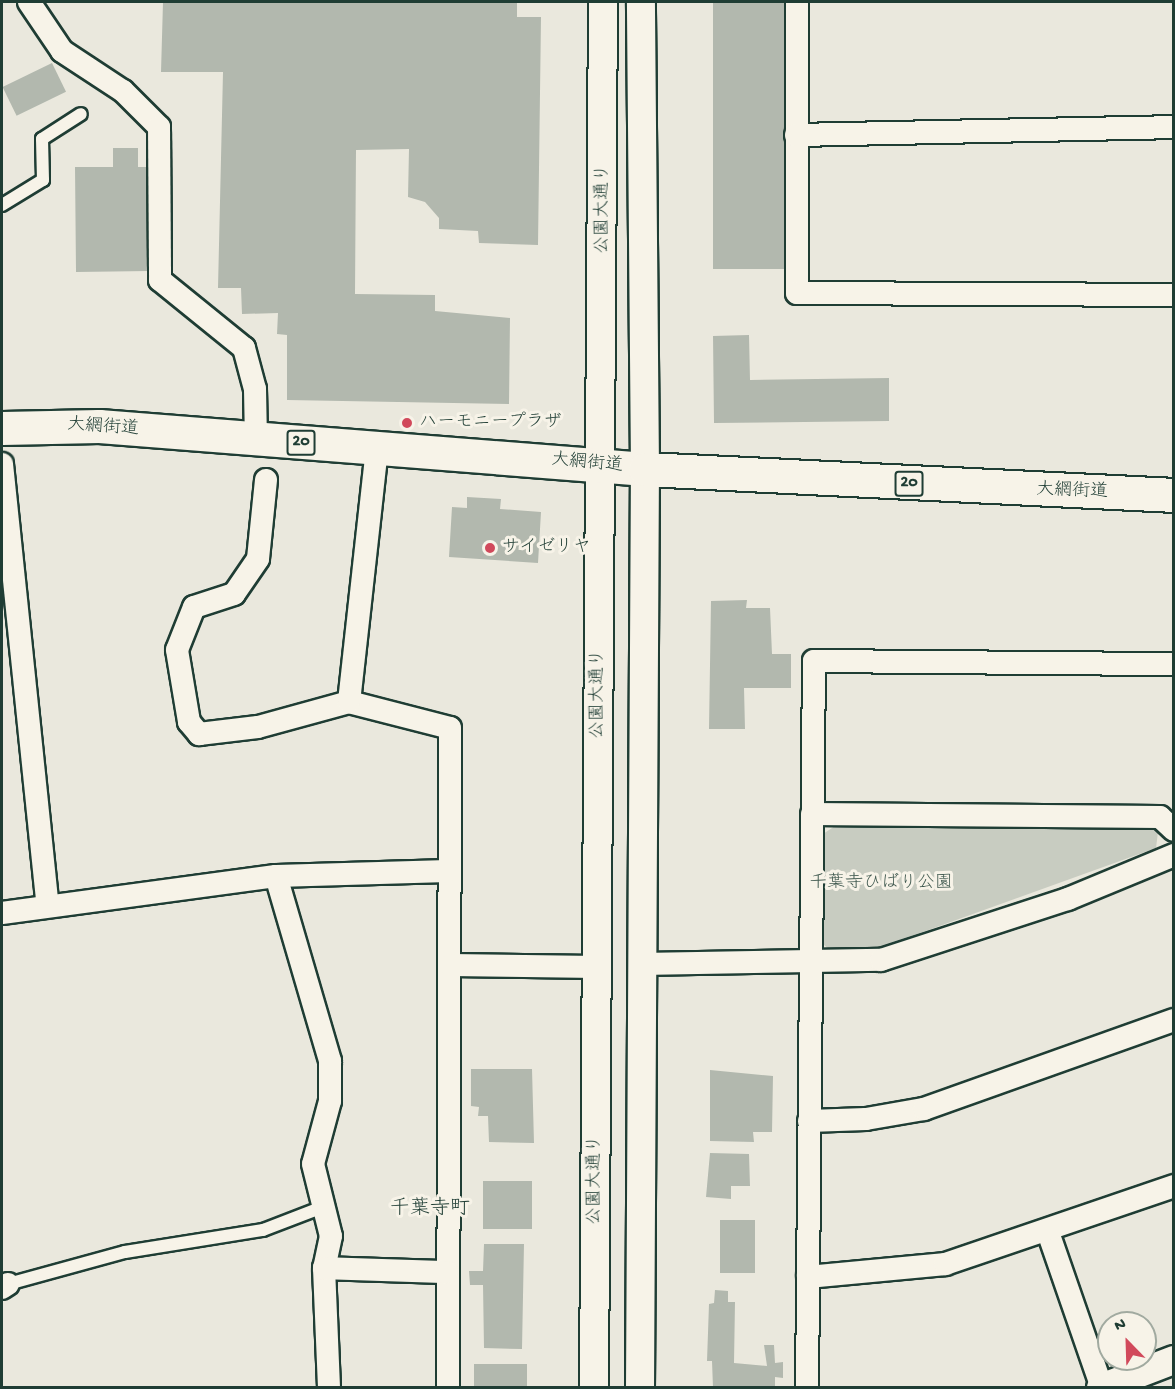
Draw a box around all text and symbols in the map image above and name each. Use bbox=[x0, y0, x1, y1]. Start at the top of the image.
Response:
street label: 公園大通り bbox=[593, 164, 615, 254]
place label: ハーモニープラザ bbox=[419, 412, 563, 434]
street label: 大網街道 bbox=[66, 415, 140, 441]
marker: ハーモニープラザ bbox=[400, 416, 414, 430]
road number: 20 bbox=[286, 430, 316, 456]
street label: 大網街道 bbox=[550, 450, 624, 478]
road number: 20 bbox=[894, 471, 924, 497]
street label: 大網街道 bbox=[1036, 480, 1108, 504]
place label: サイゼリヤ bbox=[502, 537, 592, 559]
marker: サイゼリヤ bbox=[483, 541, 497, 555]
street label: 公園大通り bbox=[588, 649, 610, 739]
park label: 千葉寺ひばり公園 bbox=[809, 873, 953, 895]
street label: 公園大通り bbox=[585, 1135, 607, 1225]
district label: 千葉寺町 bbox=[390, 1197, 470, 1221]
north arrow bbox=[1097, 1311, 1157, 1371]
text: N bbox=[1112, 1315, 1129, 1337]

